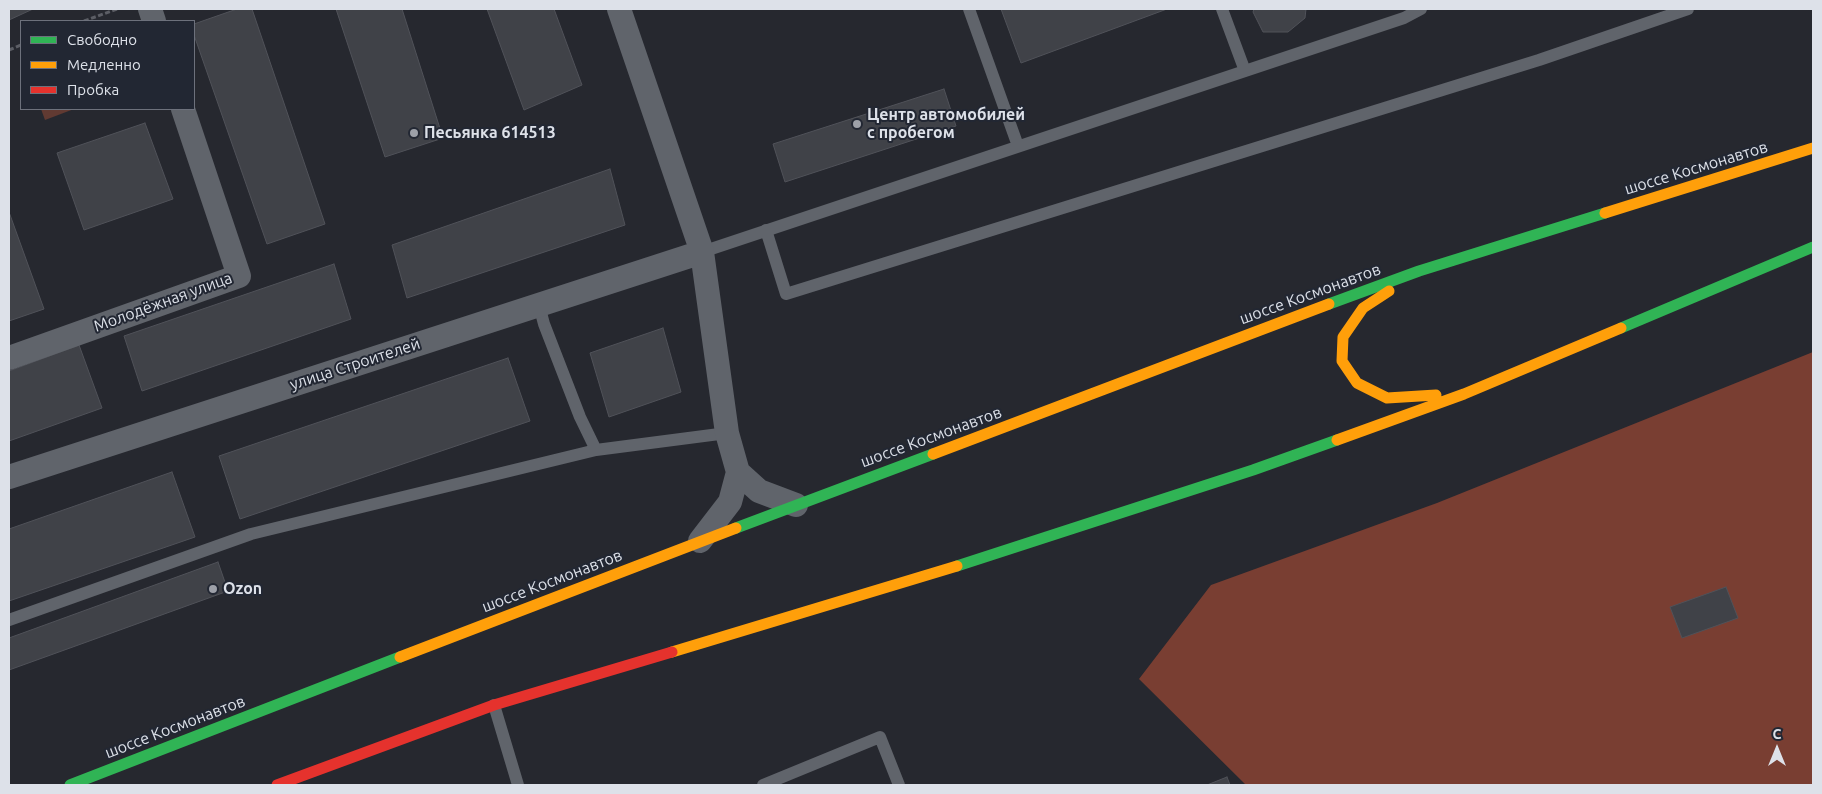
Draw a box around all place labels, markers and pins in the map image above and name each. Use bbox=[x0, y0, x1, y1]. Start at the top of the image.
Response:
place label: Центр автомобилей с пробегом bbox=[867, 105, 1025, 143]
marker: Центр автомобилей с пробегом bbox=[851, 118, 863, 130]
place label: Песьянка 614513 bbox=[424, 123, 556, 143]
marker: Песьянка 614513 bbox=[408, 127, 420, 139]
place label: Ozon bbox=[223, 579, 262, 599]
marker: Ozon bbox=[207, 583, 219, 595]

